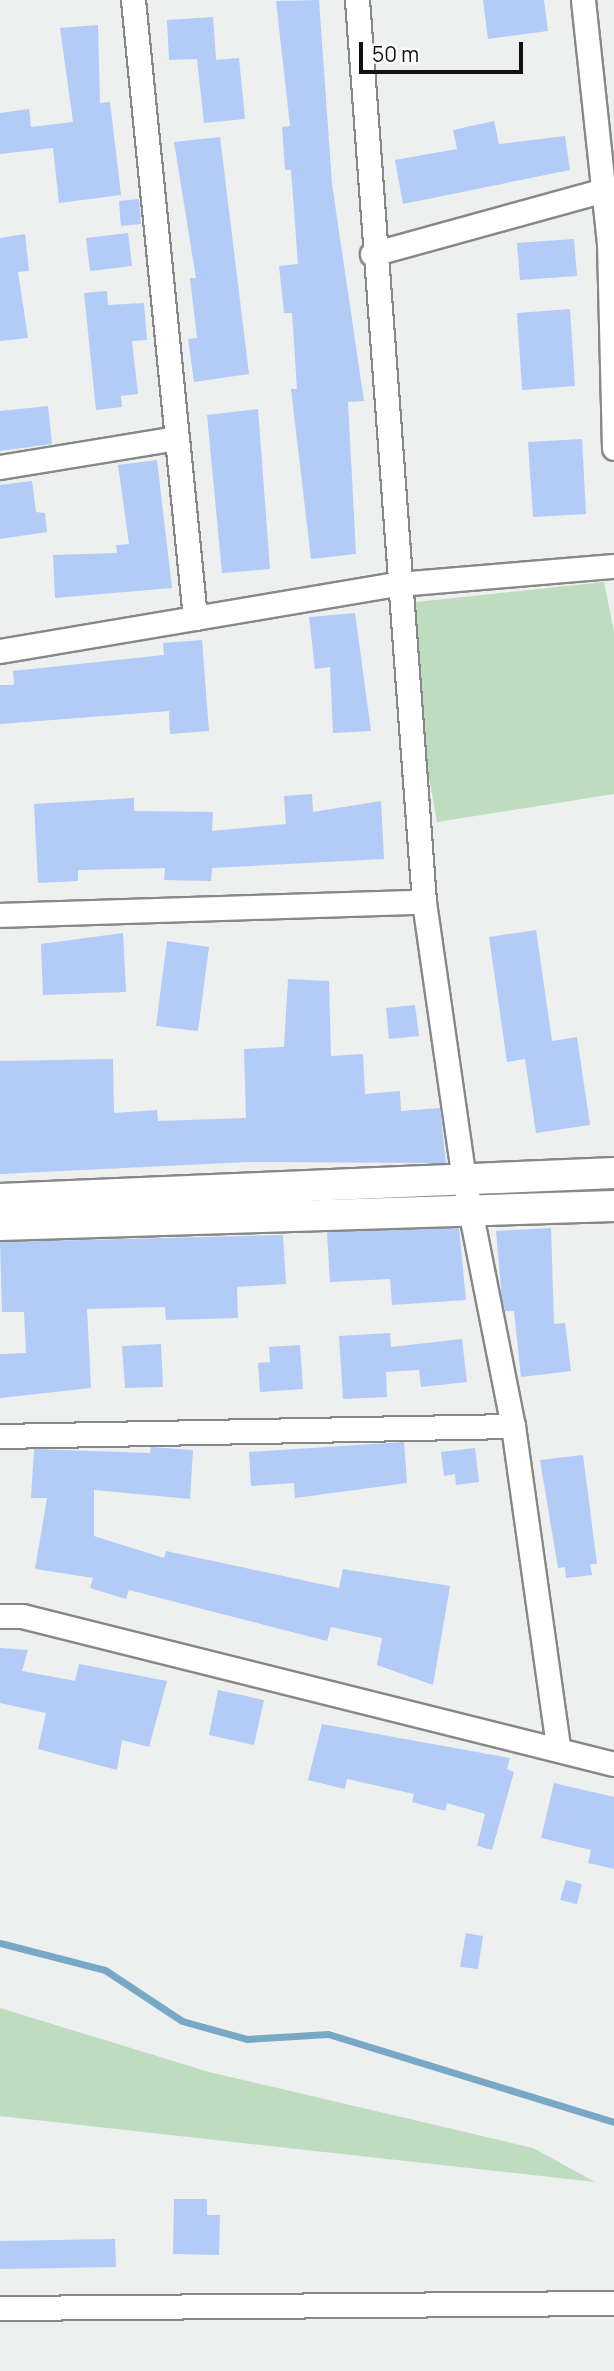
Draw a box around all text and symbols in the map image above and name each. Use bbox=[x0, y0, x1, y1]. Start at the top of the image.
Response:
scale bar bbox=[362, 28, 526, 72]
text: 50 m bbox=[372, 40, 419, 68]

